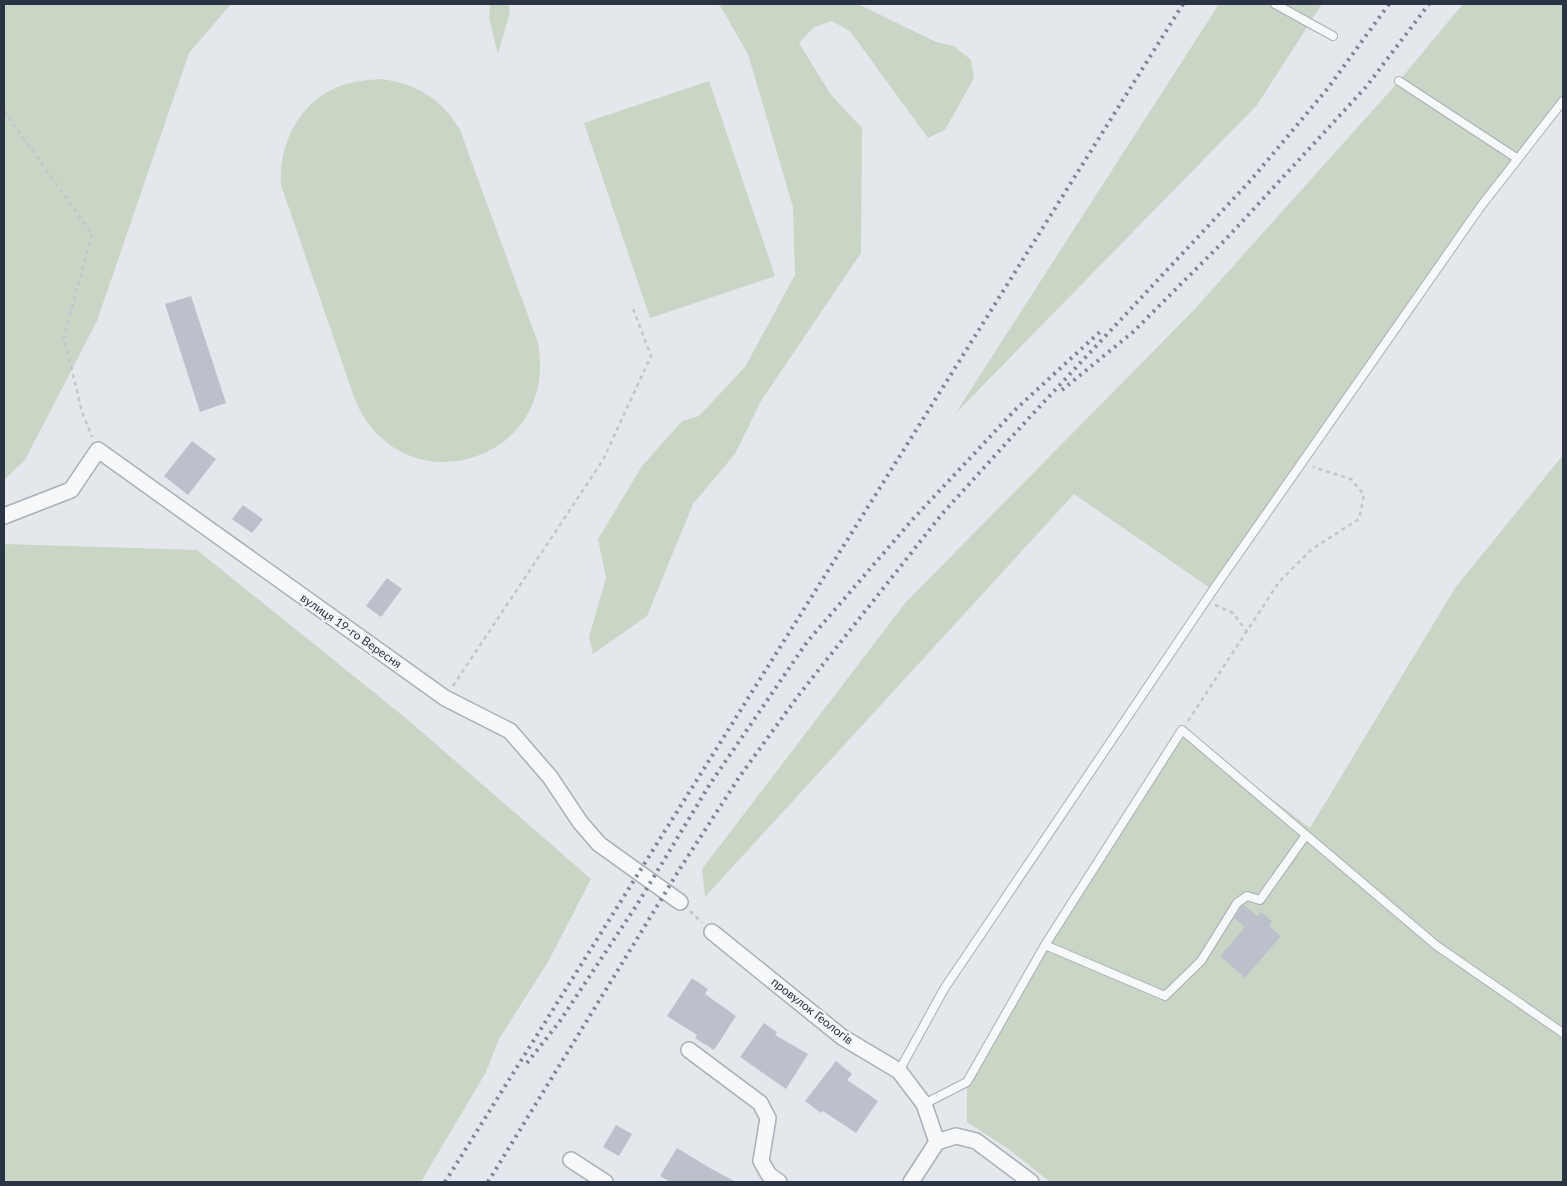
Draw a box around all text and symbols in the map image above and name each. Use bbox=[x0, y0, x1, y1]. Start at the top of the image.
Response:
street label: вулиця 19-го Вересня bbox=[298, 590, 405, 671]
street label: провулок Геологів bbox=[768, 974, 856, 1047]

